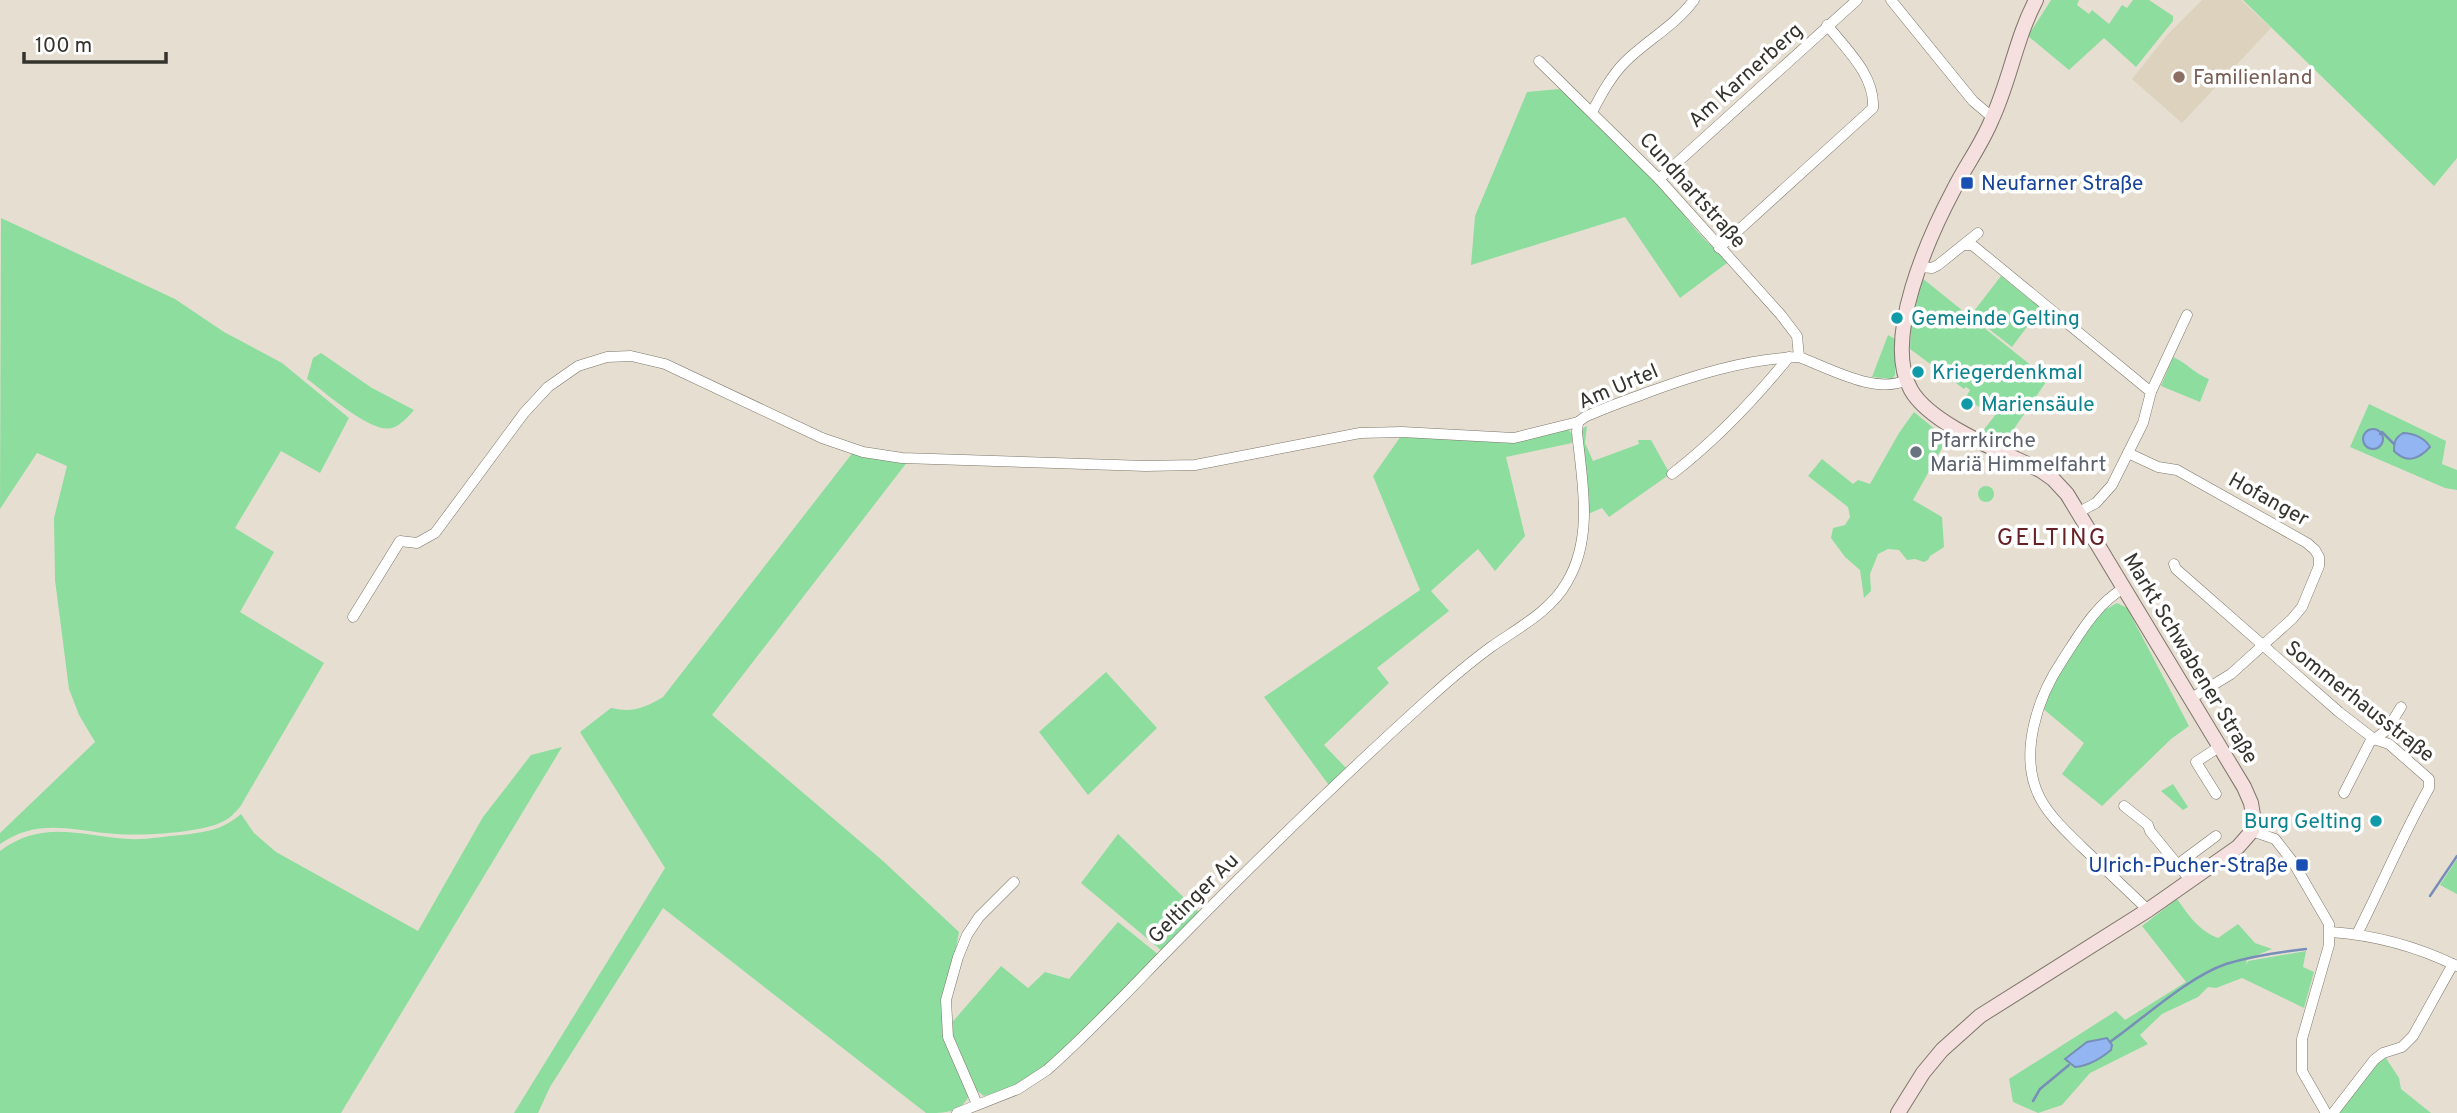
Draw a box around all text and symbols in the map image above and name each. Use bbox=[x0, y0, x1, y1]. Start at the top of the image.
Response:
street label: Am Karnerberg bbox=[1683, 18, 1809, 135]
scale bar bbox=[24, 21, 166, 65]
text: 100 m bbox=[35, 33, 92, 60]
place label: Familienland bbox=[2193, 65, 2313, 92]
marker: Familienland bbox=[2171, 69, 2187, 85]
street label: Cundhartstraße bbox=[1633, 127, 1751, 255]
place label: Neufarner Straße bbox=[1981, 171, 2143, 198]
marker: Neufarner Straße bbox=[1959, 175, 1975, 191]
place label: Gemeinde Gelting bbox=[1911, 306, 2080, 333]
marker: Gemeinde Gelting bbox=[1889, 310, 1905, 326]
street label: Am Urtel bbox=[1574, 358, 1663, 416]
place label: Kriegerdenkmal bbox=[1932, 360, 2083, 387]
marker: Kriegerdenkmal bbox=[1910, 364, 1926, 380]
place label: Mariensäule bbox=[1981, 392, 2095, 419]
marker: Mariensäule bbox=[1959, 396, 1975, 412]
place label: Pfarrkirche Mariä Himmelfahrt bbox=[1930, 428, 2106, 479]
marker: Pfarrkirche Mariä Himmelfahrt bbox=[1908, 444, 1924, 460]
street label: Hofanger bbox=[2223, 467, 2313, 533]
district label: GELTING bbox=[1997, 524, 2107, 554]
street label: Markt Schwabener Straße bbox=[2116, 548, 2263, 769]
street label: Sommerhausstraße bbox=[2279, 635, 2439, 769]
place label: Burg Gelting bbox=[2244, 809, 2362, 836]
marker: Burg Gelting bbox=[2368, 813, 2384, 829]
street label: Geltinger Au bbox=[1143, 848, 1245, 950]
place label: Ulrich-Pucher-Straße bbox=[2088, 853, 2288, 880]
marker: Ulrich-Pucher-Straße bbox=[2294, 857, 2310, 873]

